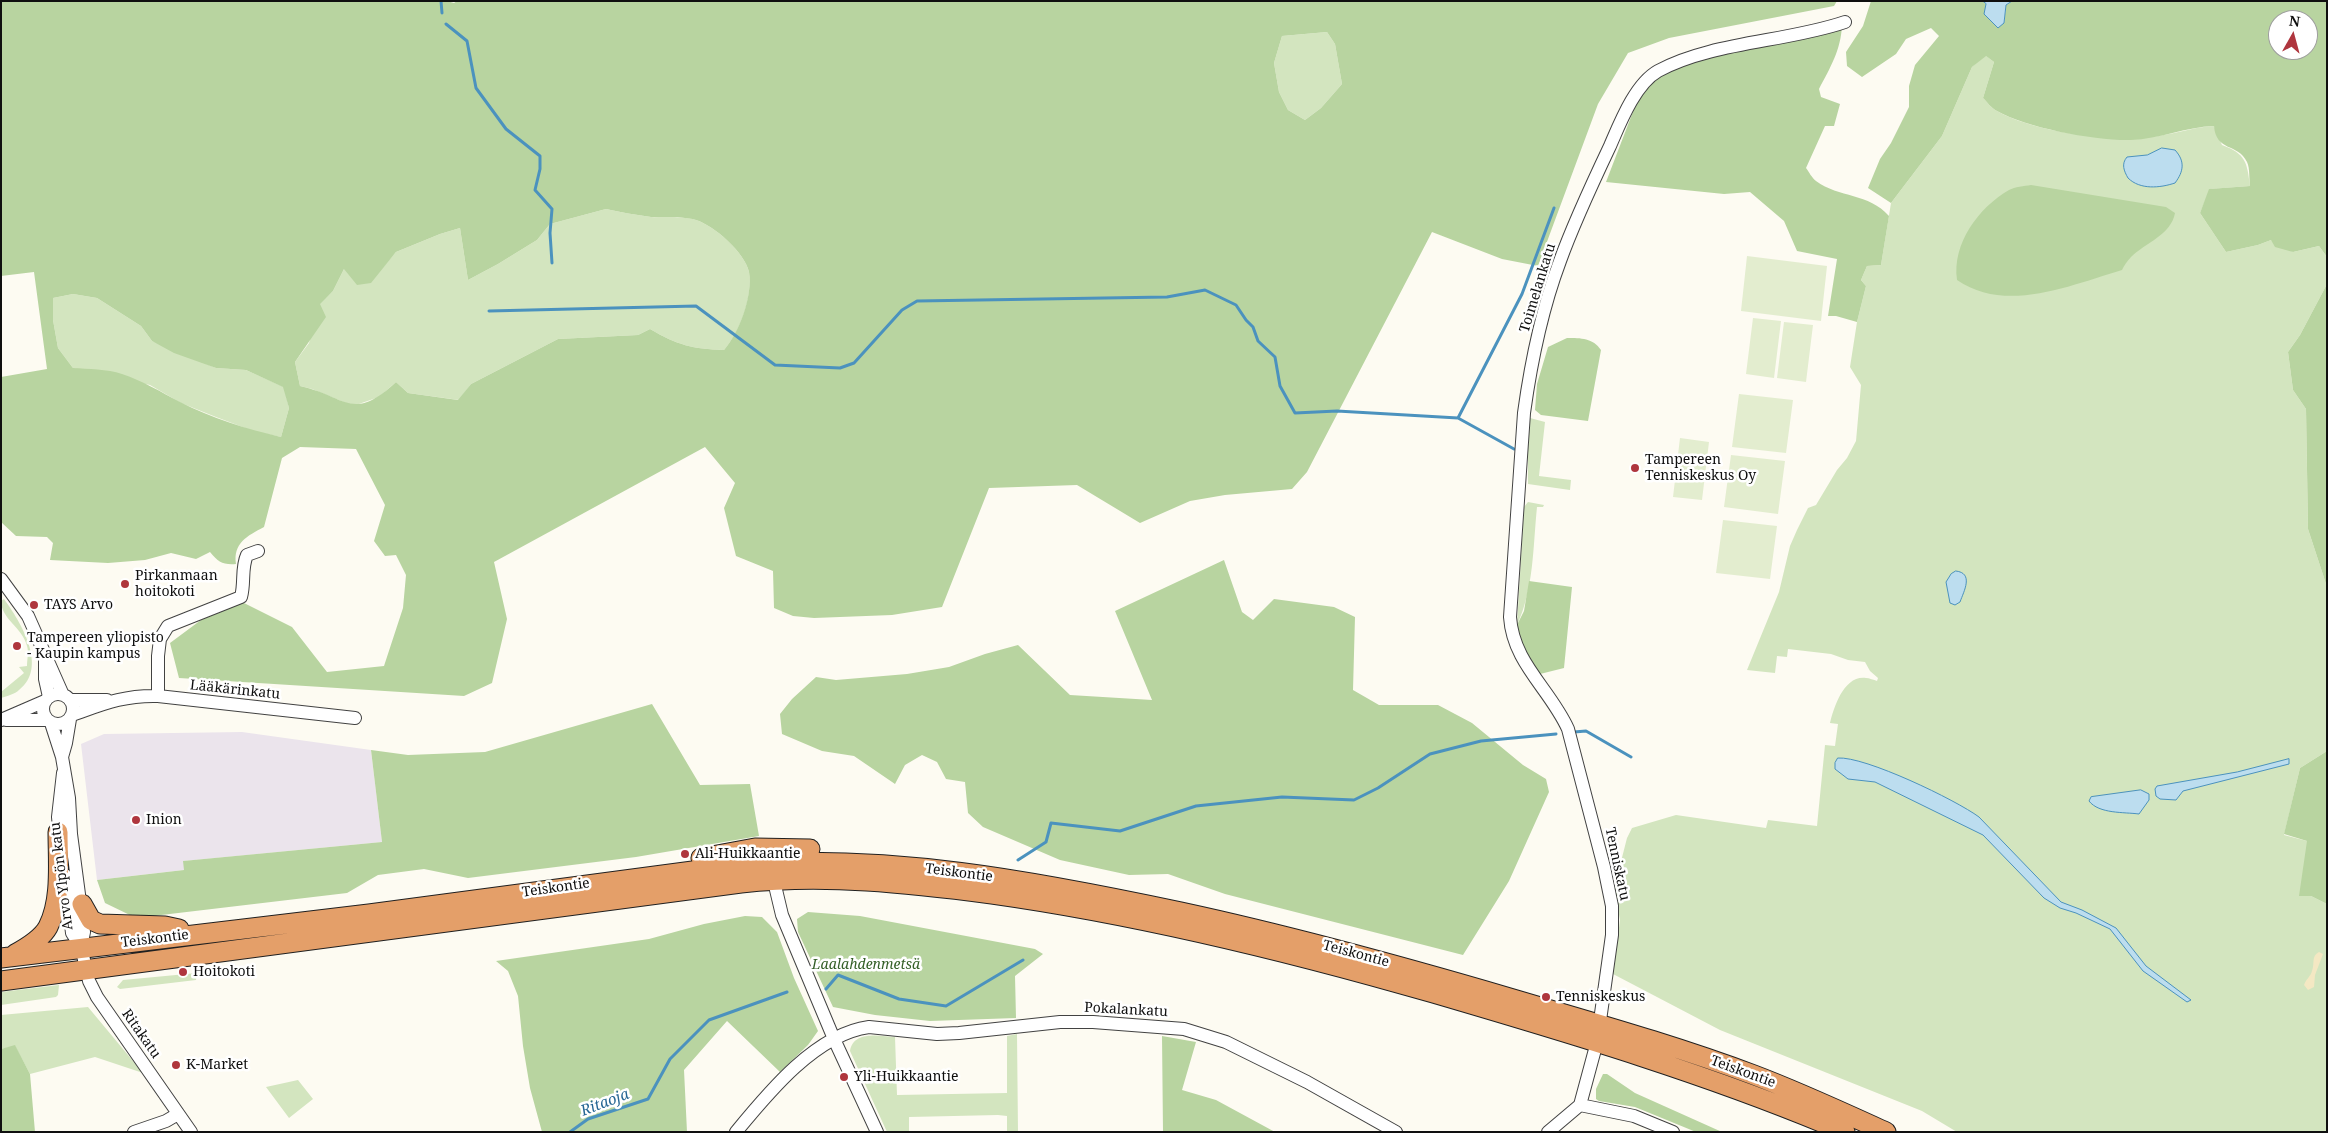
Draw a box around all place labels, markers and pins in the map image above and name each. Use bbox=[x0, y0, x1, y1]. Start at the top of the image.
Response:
place label: Tampereen Tenniskeskus Oy bbox=[1645, 452, 1756, 484]
marker: Tampereen Tenniskeskus Oy bbox=[1629, 462, 1641, 474]
place label: Pirkanmaan hoitokoti bbox=[135, 568, 218, 600]
marker: Pirkanmaan hoitokoti bbox=[119, 578, 131, 590]
place label: TAYS Arvo bbox=[44, 597, 113, 613]
marker: TAYS Arvo bbox=[28, 599, 40, 611]
place label: Tampereen yliopisto - Kaupin kampus bbox=[27, 630, 164, 662]
marker: Tampereen yliopisto - Kaupin kampus bbox=[11, 640, 23, 652]
place label: Inion bbox=[146, 812, 182, 828]
marker: Inion bbox=[130, 814, 142, 826]
place label: Ali-Huikkaantie bbox=[695, 846, 801, 862]
marker: Ali-Huikkaantie bbox=[679, 848, 691, 860]
place label: Hoitokoti bbox=[193, 964, 255, 980]
marker: Hoitokoti bbox=[177, 966, 189, 978]
place label: Tenniskeskus bbox=[1556, 989, 1645, 1005]
marker: Tenniskeskus bbox=[1540, 991, 1552, 1003]
place label: K-Market bbox=[186, 1057, 248, 1073]
marker: K-Market bbox=[170, 1059, 182, 1071]
place label: Yli-Huikkaantie bbox=[854, 1069, 958, 1085]
marker: Yli-Huikkaantie bbox=[838, 1071, 850, 1083]

